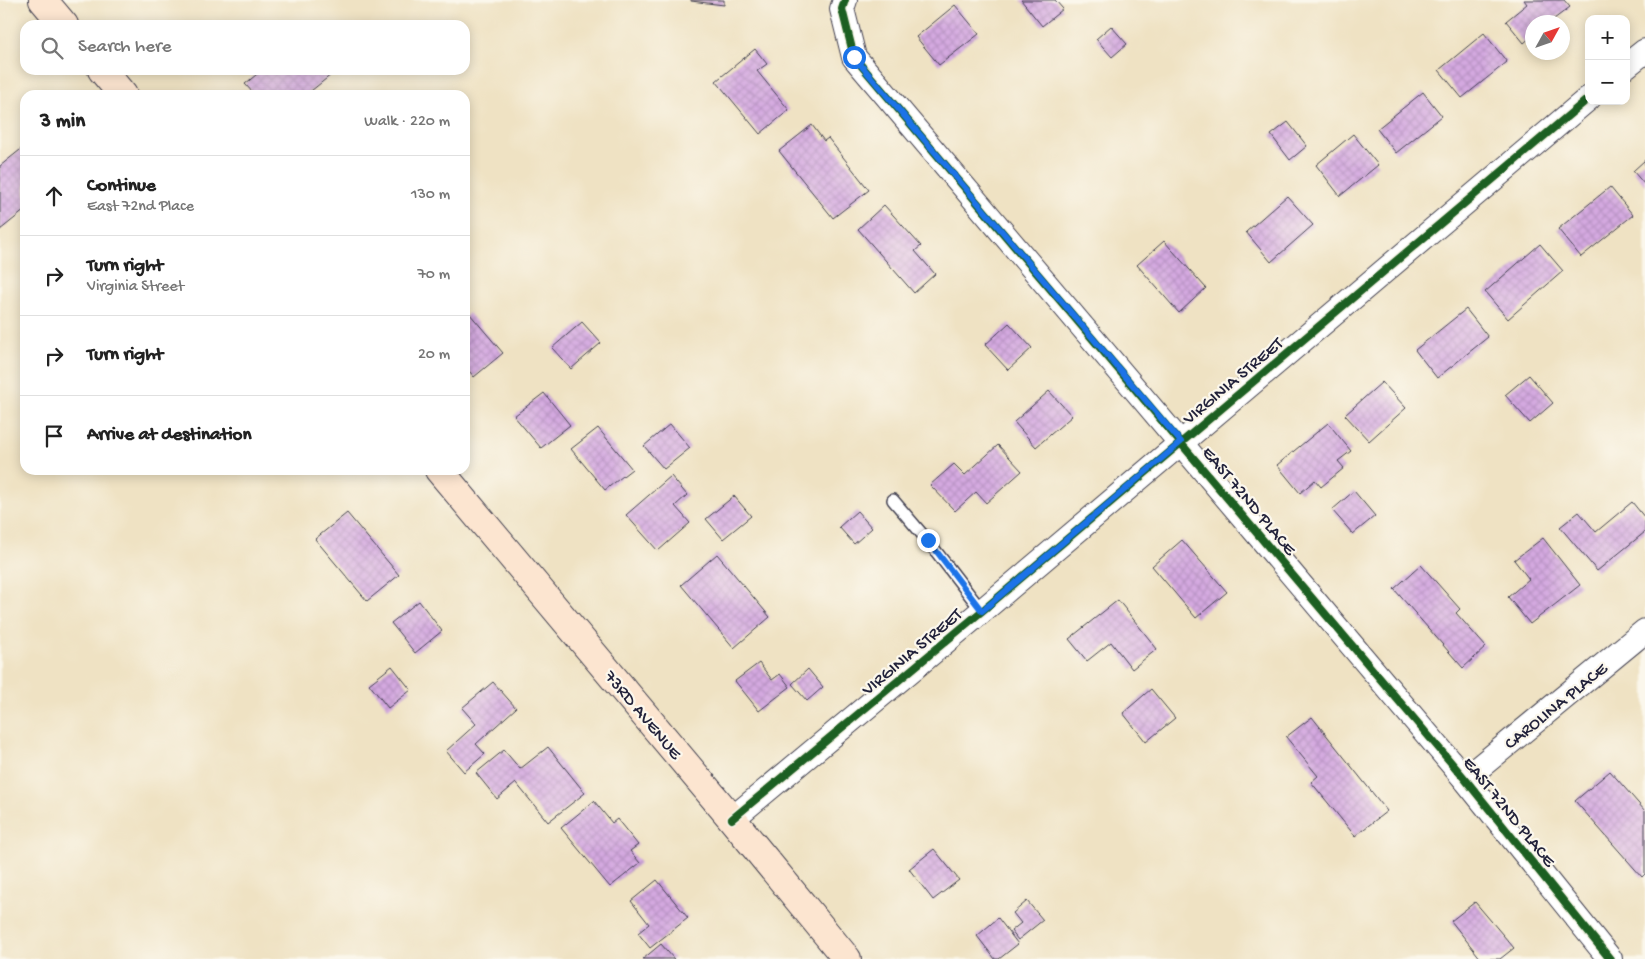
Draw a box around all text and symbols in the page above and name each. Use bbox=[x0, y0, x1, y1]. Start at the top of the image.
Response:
north arrow bbox=[1525, 15, 1570, 60]
map controls bbox=[1585, 15, 1630, 105]
button: + bbox=[1585, 15, 1630, 60]
search box bbox=[20, 20, 470, 75]
icon: search bbox=[38, 34, 66, 62]
text: Search here bbox=[78, 36, 172, 59]
route start bbox=[843, 46, 866, 69]
button: − bbox=[1585, 60, 1630, 105]
text: 3 min bbox=[40, 110, 85, 135]
text: Walk · 220 m bbox=[364, 113, 450, 132]
text: Continue bbox=[87, 175, 156, 198]
icon: ahead bbox=[40, 182, 68, 210]
text: 130 m bbox=[411, 186, 450, 205]
text: East 72nd Place bbox=[87, 198, 194, 217]
text: Turn right bbox=[87, 255, 163, 278]
icon: right bbox=[40, 262, 68, 290]
text: 70 m bbox=[417, 266, 450, 285]
text: Virginia Street bbox=[87, 278, 184, 297]
street label: VIRGINIA STREET bbox=[1178, 333, 1289, 431]
icon: right bbox=[40, 342, 68, 370]
text: Turn right bbox=[87, 344, 163, 367]
text: 20 m bbox=[418, 346, 450, 365]
icon: arrive bbox=[40, 422, 68, 450]
text: Arrive at destination bbox=[87, 424, 251, 447]
street label: EAST 72ND PLACE bbox=[1197, 443, 1300, 561]
route end bbox=[917, 529, 940, 552]
street label: VIRGINIA STREET bbox=[857, 604, 968, 702]
street label: CAROLINA PLACE bbox=[1501, 659, 1613, 755]
street label: 73RD AVENUE bbox=[598, 666, 686, 765]
street label: EAST 72ND PLACE bbox=[1457, 753, 1559, 872]

